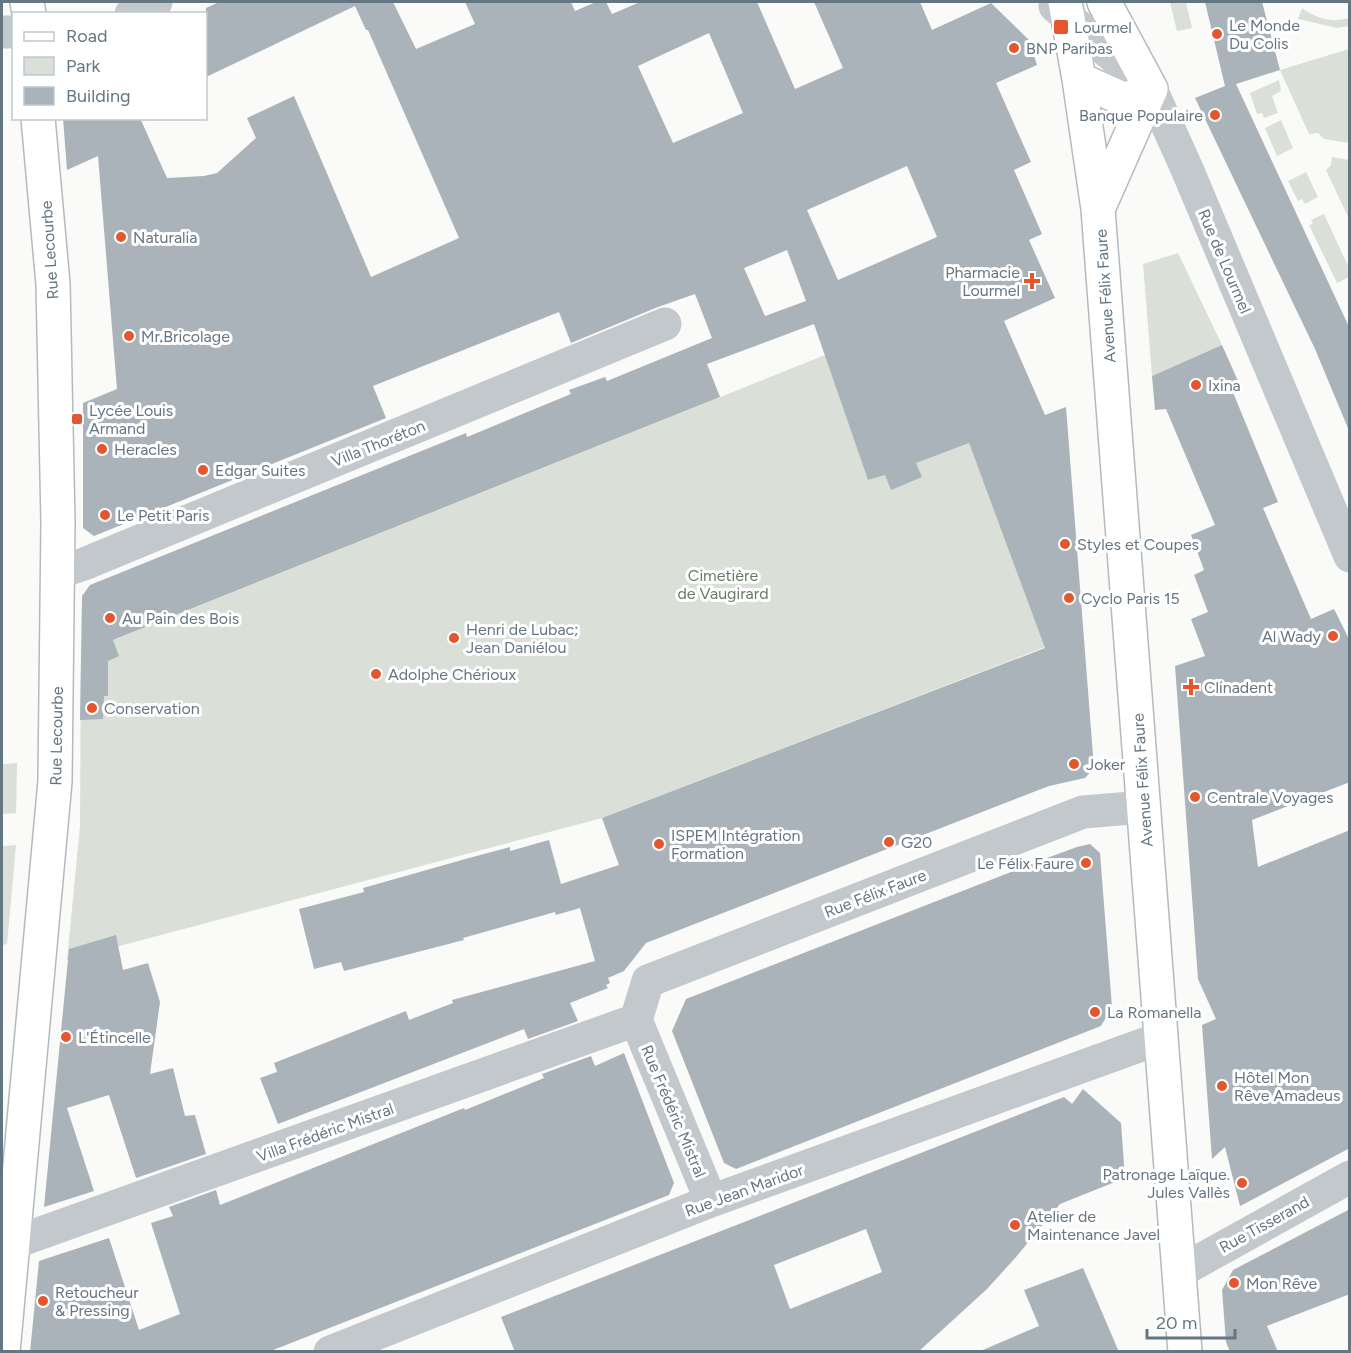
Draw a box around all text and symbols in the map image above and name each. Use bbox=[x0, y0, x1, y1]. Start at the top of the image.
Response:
legend bbox=[12, 12, 207, 120]
place label: Le Monde Du Colis bbox=[1229, 16, 1300, 53]
marker: Lourmel bbox=[1052, 18, 1070, 36]
place label: Lourmel bbox=[1074, 18, 1132, 37]
text: Road bbox=[66, 25, 107, 47]
marker: Le Monde Du Colis bbox=[1210, 27, 1224, 41]
place label: BNP Paribas bbox=[1026, 39, 1113, 58]
marker: BNP Paribas bbox=[1007, 41, 1021, 55]
text: Park bbox=[66, 55, 101, 77]
text: Building bbox=[66, 85, 131, 107]
place label: Banque Populaire bbox=[1079, 106, 1203, 125]
marker: Banque Populaire bbox=[1208, 108, 1222, 122]
street label: Rue Lecourbe bbox=[37, 200, 62, 300]
street label: Rue de Lourmel bbox=[1194, 206, 1255, 316]
place label: Naturalia bbox=[133, 228, 197, 247]
street label: Avenue Félix Faure bbox=[1091, 228, 1120, 363]
marker: Naturalia bbox=[114, 230, 128, 244]
place label: Pharmacie Lourmel bbox=[945, 263, 1020, 300]
marker: Pharmacie Lourmel bbox=[1025, 274, 1039, 288]
place label: Mr.Bricolage bbox=[141, 327, 230, 346]
marker: Mr.Bricolage bbox=[122, 329, 136, 343]
place label: Ixina bbox=[1208, 376, 1241, 395]
marker: Ixina bbox=[1189, 378, 1203, 392]
place label: Lycée Louis Armand bbox=[89, 401, 173, 438]
marker: Lycée Louis Armand bbox=[70, 412, 84, 426]
street label: Villa Thoréton bbox=[329, 416, 428, 471]
place label: Heracles bbox=[114, 440, 177, 459]
marker: Heracles bbox=[95, 442, 109, 456]
place label: Edgar Suites bbox=[215, 461, 305, 480]
marker: Edgar Suites bbox=[196, 463, 210, 477]
place label: Le Petit Paris bbox=[117, 506, 209, 525]
marker: Le Petit Paris bbox=[98, 508, 112, 522]
place label: Styles et Coupes bbox=[1077, 535, 1199, 554]
marker: Styles et Coupes bbox=[1058, 537, 1072, 551]
park label: Cimetière de Vaugirard bbox=[677, 566, 769, 603]
place label: Cyclo Paris 15 bbox=[1081, 589, 1180, 608]
marker: Cyclo Paris 15 bbox=[1062, 591, 1076, 605]
place label: Au Pain des Bois bbox=[122, 609, 239, 628]
marker: Au Pain des Bois bbox=[103, 611, 117, 625]
place label: Henri de Lubac; Jean Daniélou bbox=[466, 620, 578, 657]
place label: Al Wady bbox=[1262, 627, 1322, 646]
marker: Al Wady bbox=[1326, 629, 1340, 643]
marker: Henri de Lubac; Jean Daniélou bbox=[447, 631, 461, 645]
place label: Adolphe Chérioux bbox=[388, 665, 517, 684]
marker: Adolphe Chérioux bbox=[369, 667, 383, 681]
marker: Clinadent bbox=[1182, 678, 1200, 696]
place label: Clinadent bbox=[1204, 678, 1273, 697]
street label: Rue Lecourbe bbox=[46, 686, 67, 786]
place label: Conservation bbox=[104, 699, 200, 718]
marker: Conservation bbox=[85, 701, 99, 715]
street label: Avenue Félix Faure bbox=[1128, 712, 1157, 847]
place label: Joker bbox=[1086, 755, 1126, 774]
marker: Joker bbox=[1067, 757, 1081, 771]
place label: Centrale Voyages bbox=[1207, 788, 1334, 807]
marker: Centrale Voyages bbox=[1188, 790, 1202, 804]
place label: ISPEM Intégration Formation bbox=[671, 826, 800, 863]
place label: G20 bbox=[901, 833, 932, 852]
marker: G20 bbox=[882, 835, 896, 849]
marker: ISPEM Intégration Formation bbox=[652, 837, 666, 851]
place label: Le Félix Faure bbox=[977, 854, 1074, 873]
marker: Le Félix Faure bbox=[1079, 856, 1093, 870]
street label: Rue Félix Faure bbox=[822, 865, 929, 922]
place label: La Romanella bbox=[1107, 1003, 1201, 1022]
marker: La Romanella bbox=[1088, 1005, 1102, 1019]
place label: L'Étincelle bbox=[78, 1028, 151, 1047]
marker: L'Étincelle bbox=[59, 1030, 73, 1044]
street label: Rue Frédéric Mistral bbox=[637, 1042, 710, 1180]
place label: Hôtel Mon Rêve Amadeus bbox=[1234, 1068, 1340, 1105]
marker: Hôtel Mon Rêve Amadeus bbox=[1215, 1079, 1229, 1093]
street label: Villa Frédéric Mistral bbox=[254, 1099, 396, 1166]
street label: Rue Jean Maridor bbox=[682, 1160, 806, 1221]
place label: Patronage Laïque. Jules Vallès bbox=[1102, 1165, 1230, 1202]
marker: Patronage Laïque. Jules Vallès bbox=[1235, 1176, 1249, 1190]
street label: Rue Tisserand bbox=[1216, 1192, 1312, 1257]
place label: Atelier de Maintenance Javel bbox=[1027, 1207, 1160, 1244]
marker: Atelier de Maintenance Javel bbox=[1008, 1218, 1022, 1232]
place label: Mon Rêve bbox=[1246, 1274, 1317, 1293]
marker: Mon Rêve bbox=[1227, 1276, 1241, 1290]
place label: Retoucheur & Pressing bbox=[55, 1283, 139, 1320]
marker: Retoucheur & Pressing bbox=[36, 1294, 50, 1308]
scale bar bbox=[1147, 1302, 1236, 1340]
text: 20 m bbox=[1156, 1312, 1197, 1334]

